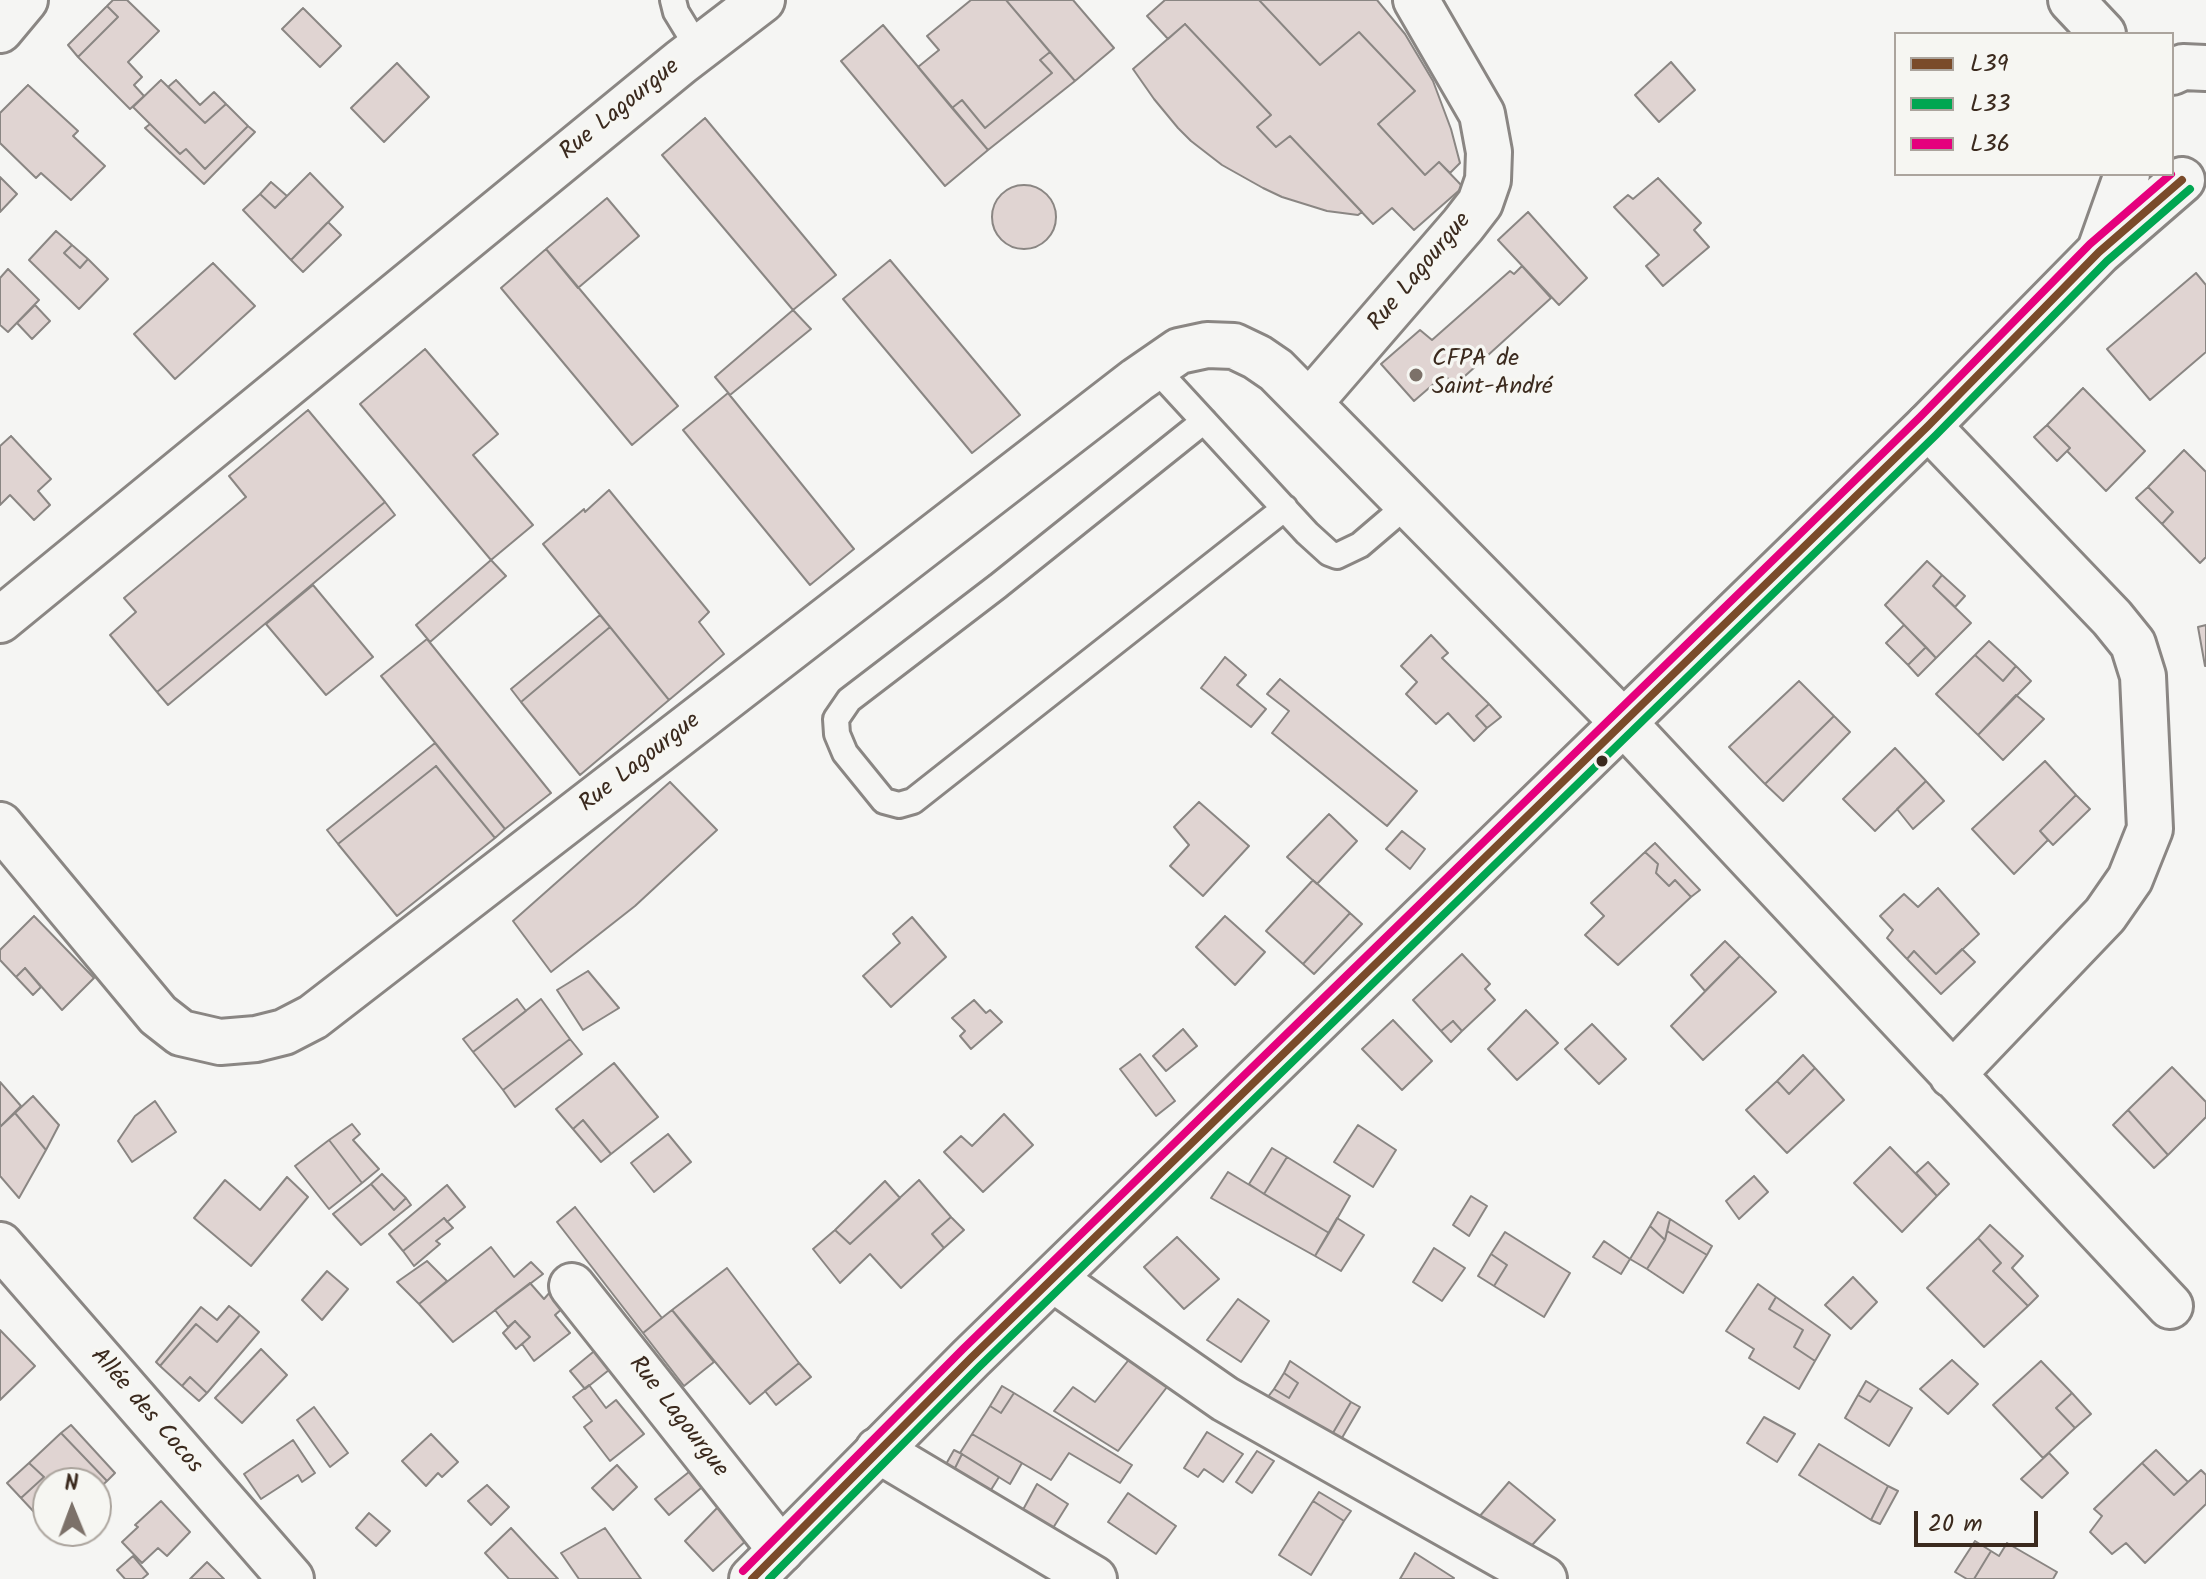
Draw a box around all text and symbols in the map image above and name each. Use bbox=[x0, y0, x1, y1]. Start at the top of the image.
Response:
legend bbox=[1894, 32, 2174, 176]
text: L39 bbox=[1970, 45, 2009, 84]
street label: Rue Lagourgue bbox=[555, 54, 687, 168]
text: L33 bbox=[1970, 85, 2011, 124]
text: L36 bbox=[1970, 125, 2010, 164]
street label: Rue Lagourgue bbox=[1363, 208, 1479, 338]
place label: CFPA de Saint-André bbox=[1432, 347, 1553, 403]
marker: CFPA de Saint-André bbox=[1407, 366, 1425, 384]
street label: Rue Lagourgue bbox=[575, 708, 707, 820]
unlabelled marker bbox=[1594, 753, 1610, 769]
street label: Allée des Cocos bbox=[83, 1343, 207, 1481]
street label: Rue Lagourgue bbox=[621, 1352, 733, 1484]
north arrow bbox=[32, 1467, 112, 1547]
text: N bbox=[64, 1467, 79, 1502]
scale bar bbox=[1918, 1495, 2042, 1545]
text: 20 m bbox=[1928, 1505, 1983, 1544]

